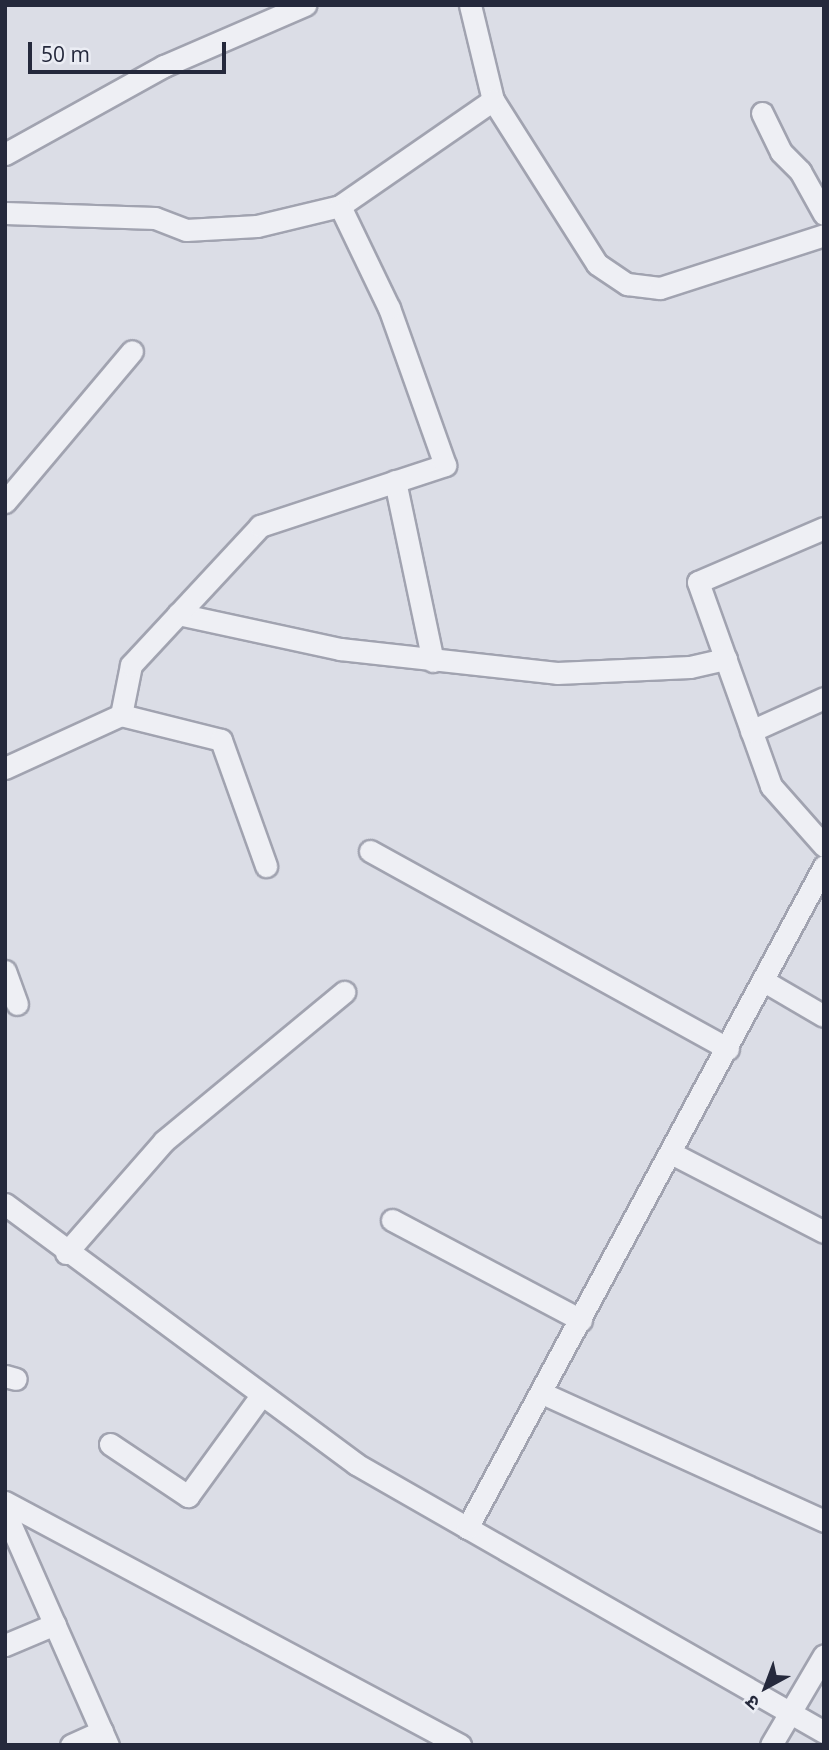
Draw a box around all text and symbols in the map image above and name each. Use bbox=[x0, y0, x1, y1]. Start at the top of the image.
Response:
scale bar bbox=[32, 28, 229, 72]
text: 50 m bbox=[41, 40, 90, 68]
north arrow bbox=[731, 1652, 801, 1722]
text: उ bbox=[739, 1689, 765, 1716]

